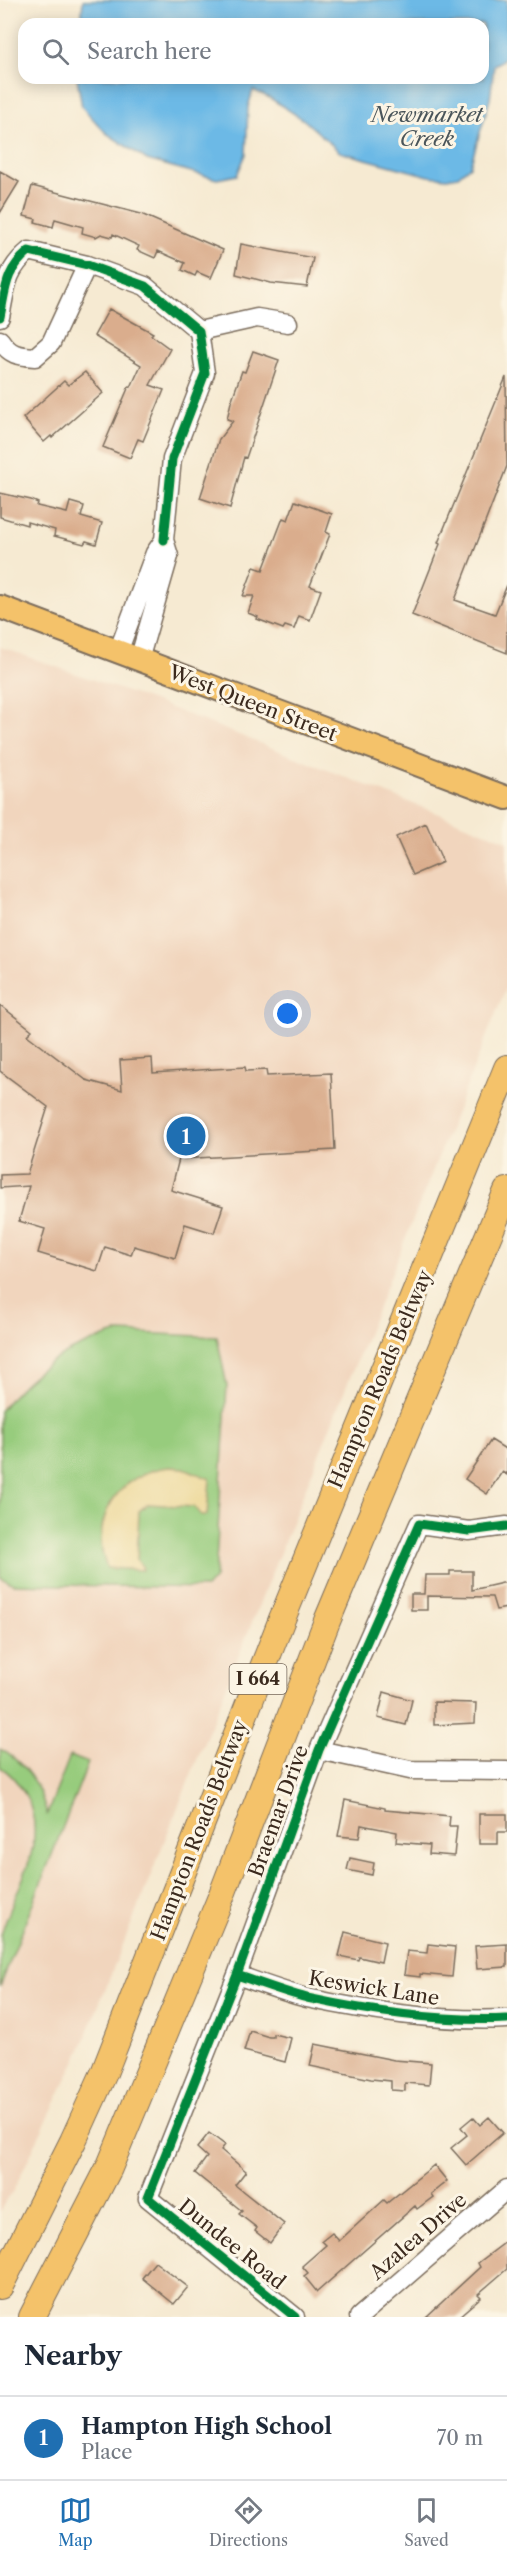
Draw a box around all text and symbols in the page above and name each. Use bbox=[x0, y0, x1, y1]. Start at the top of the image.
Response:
search box bbox=[18, 18, 489, 84]
icon: search bbox=[39, 35, 72, 68]
text: Search here bbox=[87, 38, 212, 65]
water label: Newmarket Creek bbox=[369, 102, 484, 151]
street label: West Queen Street bbox=[165, 659, 341, 746]
your location bbox=[273, 999, 302, 1028]
pin: 1 bbox=[166, 1114, 206, 1158]
street label: Hampton Roads Beltway bbox=[323, 1266, 437, 1492]
road number: I 664 bbox=[230, 1664, 286, 1694]
street label: Hampton Roads Beltway bbox=[146, 1715, 253, 1944]
street label: Braemar Drive bbox=[243, 1742, 313, 1880]
street label: Keswick Lane bbox=[307, 1966, 441, 2010]
street label: Azalea Drive bbox=[364, 2187, 471, 2285]
street label: Dundee Road bbox=[174, 2194, 290, 2294]
text: Nearby bbox=[24, 2340, 122, 2372]
text: Hampton High School bbox=[81, 2413, 332, 2440]
text: 1 bbox=[39, 2426, 48, 2450]
text: 70 m bbox=[437, 2426, 483, 2450]
text: Place bbox=[81, 2440, 132, 2464]
tab: Map bbox=[58, 2494, 93, 2550]
tab: Directions bbox=[209, 2494, 288, 2550]
tab: Saved bbox=[404, 2494, 449, 2550]

